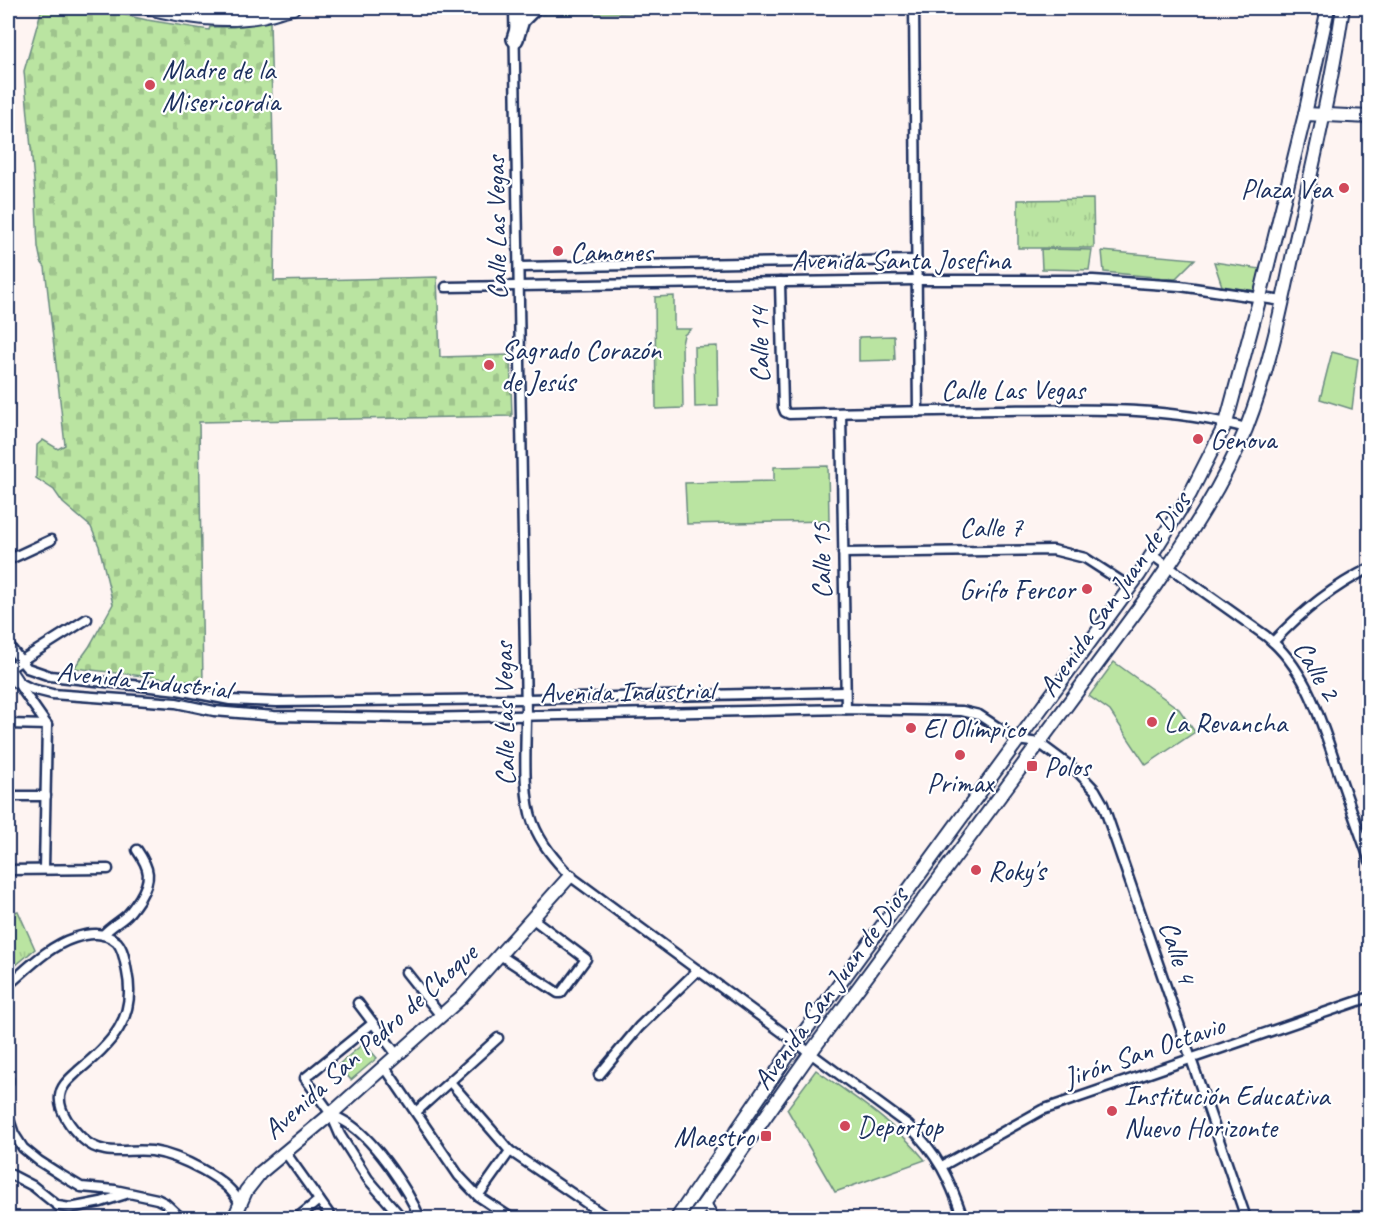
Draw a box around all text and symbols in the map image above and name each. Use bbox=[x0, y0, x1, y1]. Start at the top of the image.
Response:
place label: Madre de la Misericordia bbox=[162, 52, 282, 119]
marker: Madre de la Misericordia bbox=[143, 78, 157, 92]
street label: Calle Las Vegas bbox=[477, 153, 515, 300]
place label: Plaza Vea bbox=[1241, 171, 1334, 206]
marker: Plaza Vea bbox=[1337, 181, 1351, 195]
place label: Camones bbox=[570, 234, 655, 269]
street label: Avenida Santa Josefina bbox=[792, 242, 1012, 277]
marker: Camones bbox=[551, 244, 565, 258]
street label: Calle 14 bbox=[741, 304, 777, 383]
place label: Sagrado Corazón de Jesús bbox=[501, 332, 663, 399]
marker: Sagrado Corazón de Jesús bbox=[482, 358, 496, 372]
street label: Calle Las Vegas bbox=[941, 372, 1087, 407]
place label: Genova bbox=[1210, 422, 1278, 457]
marker: Genova bbox=[1191, 432, 1205, 446]
street label: Avenida San Juan de Dios bbox=[1030, 483, 1199, 703]
street label: Calle 7 bbox=[959, 509, 1024, 545]
street label: Calle 15 bbox=[803, 521, 839, 599]
place label: Grifo Fercor bbox=[959, 572, 1077, 607]
marker: Grifo Fercor bbox=[1080, 582, 1094, 596]
street label: Calle 2 bbox=[1286, 634, 1350, 708]
street label: Calle Las Vegas bbox=[485, 639, 523, 786]
street label: Avenida Industrial bbox=[55, 653, 238, 707]
street label: Avenida Industrial bbox=[539, 672, 720, 710]
place label: La Revancha bbox=[1164, 705, 1289, 740]
place label: El Olímpico bbox=[923, 711, 1028, 746]
marker: La Revancha bbox=[1145, 715, 1159, 729]
marker: El Olímpico bbox=[904, 721, 918, 735]
marker: Primax bbox=[953, 748, 967, 762]
place label: Polos bbox=[1044, 749, 1093, 784]
marker: Polos bbox=[1025, 759, 1039, 773]
place label: Primax bbox=[927, 765, 996, 800]
place label: Roky's bbox=[988, 853, 1048, 888]
marker: Roky's bbox=[969, 863, 983, 877]
street label: Avenida San Juan de Dios bbox=[745, 878, 917, 1096]
street label: Calle 4 bbox=[1151, 916, 1206, 990]
street label: Avenida San Pedro de Choque bbox=[256, 934, 486, 1147]
street label: Jirón San Octavio bbox=[1057, 1006, 1231, 1095]
place label: Institución Educativa Nuevo Horizonte bbox=[1124, 1078, 1331, 1145]
marker: Institución Educativa Nuevo Horizonte bbox=[1105, 1104, 1119, 1118]
place label: Deportop bbox=[857, 1109, 944, 1144]
place label: Maestro bbox=[674, 1119, 756, 1154]
marker: Deportop bbox=[838, 1119, 852, 1133]
marker: Maestro bbox=[759, 1129, 773, 1143]

